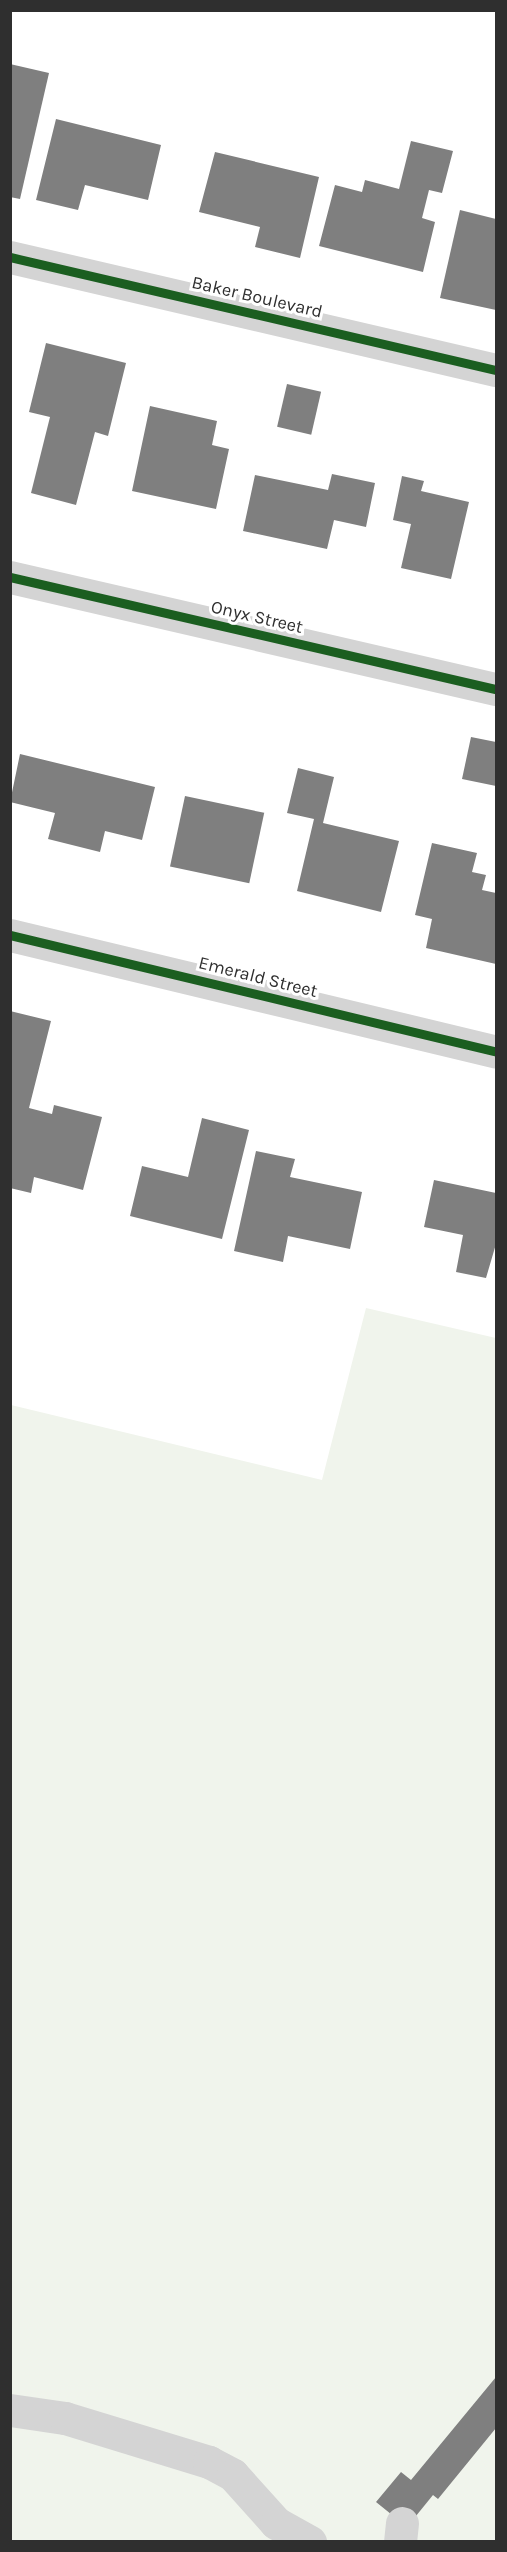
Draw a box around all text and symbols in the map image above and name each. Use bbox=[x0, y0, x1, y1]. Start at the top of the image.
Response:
street label: Baker Boulevard bbox=[189, 271, 325, 323]
street label: Onyx Street bbox=[209, 596, 305, 638]
street label: Emerald Street bbox=[196, 952, 320, 1002]

